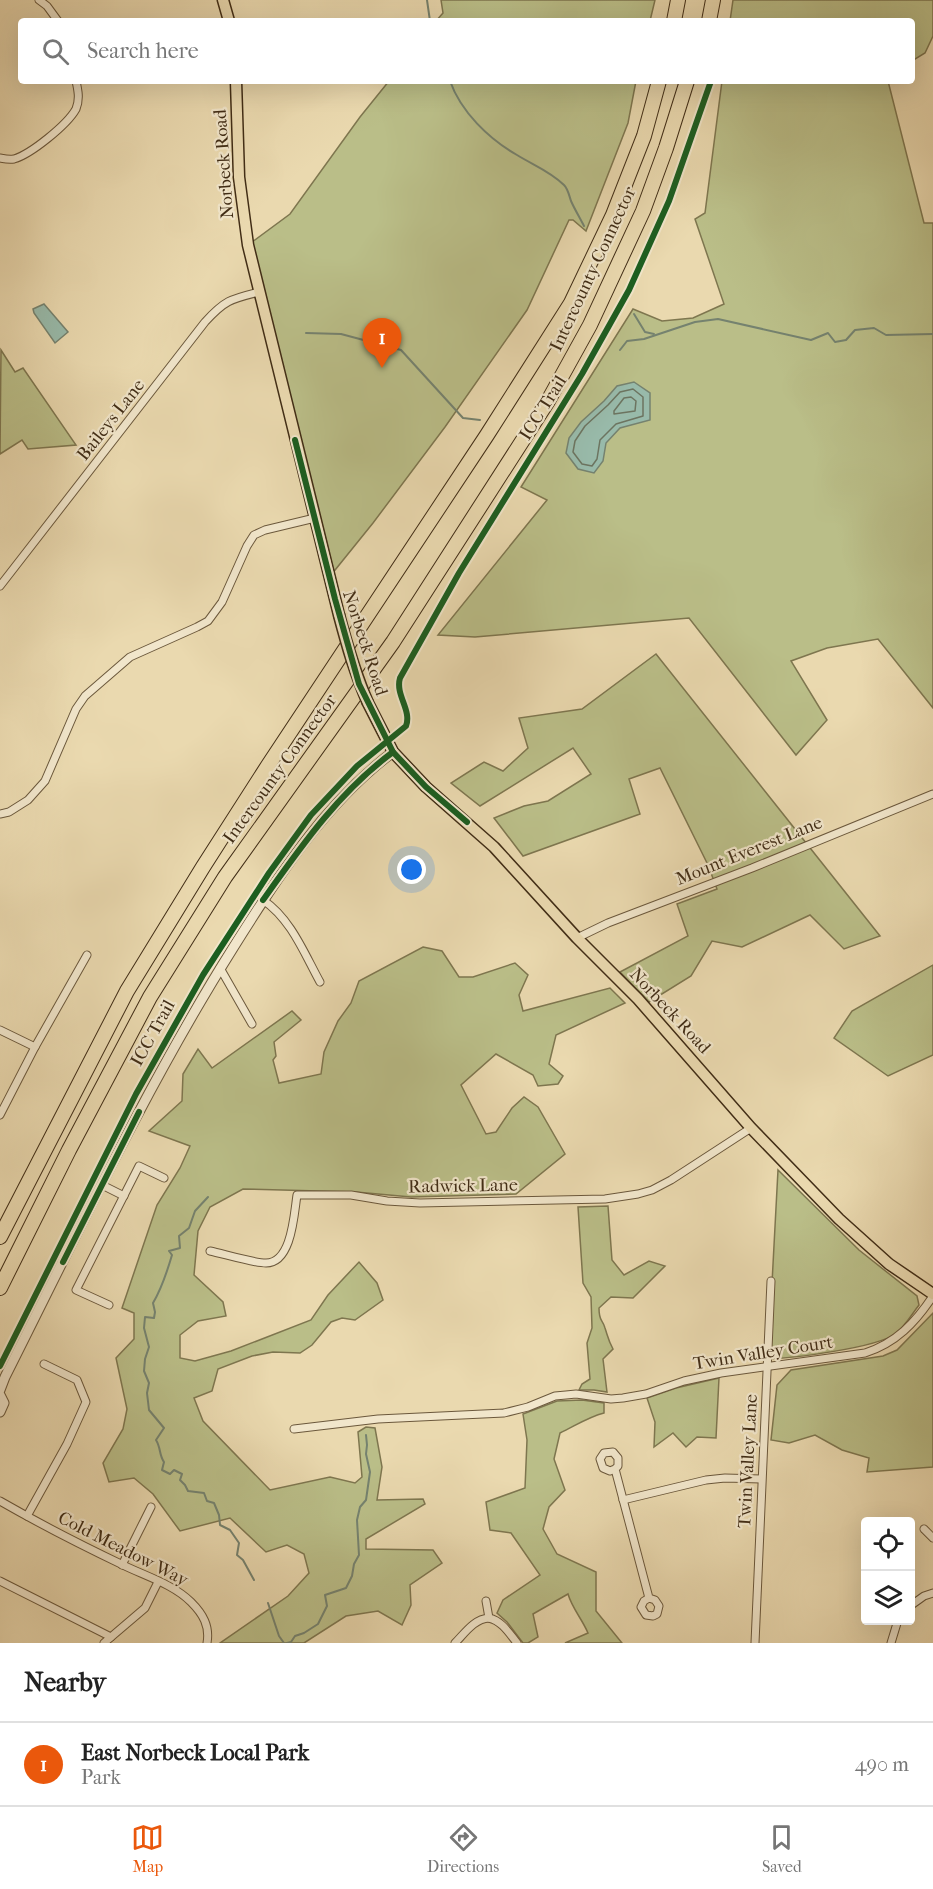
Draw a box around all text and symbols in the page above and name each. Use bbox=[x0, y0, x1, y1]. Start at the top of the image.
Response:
search box bbox=[18, 18, 915, 84]
icon: search bbox=[39, 35, 72, 68]
text: Search here bbox=[87, 38, 199, 64]
street label: Norbeck Road bbox=[210, 109, 238, 219]
street label: Intercounty Connector bbox=[546, 183, 641, 355]
pin: 1 bbox=[362, 318, 401, 368]
street label: ICC Trail bbox=[515, 372, 571, 444]
street label: Baileys Lane bbox=[73, 375, 149, 465]
street label: Norbeck Road bbox=[338, 588, 392, 698]
street label: Intercounty Connector bbox=[219, 690, 341, 848]
street label: Mount Everest Lane bbox=[673, 812, 825, 890]
your location bbox=[397, 855, 426, 884]
street label: Norbeck Road bbox=[625, 964, 715, 1058]
street label: ICC Trail bbox=[126, 996, 180, 1070]
street label: Radwick Lane bbox=[408, 1175, 518, 1197]
street label: Twin Valley Court bbox=[692, 1332, 835, 1374]
street label: Twin Valley Lane bbox=[734, 1393, 762, 1529]
street label: Cold Meadow Way bbox=[55, 1507, 193, 1591]
map controls bbox=[861, 1517, 915, 1625]
button: locate bbox=[861, 1517, 915, 1571]
button: layers bbox=[861, 1571, 915, 1625]
text: Nearby bbox=[24, 1667, 106, 1698]
text: East Norbeck Local Park bbox=[81, 1740, 309, 1766]
text: 1 bbox=[40, 1753, 47, 1776]
text: 490 m bbox=[855, 1753, 909, 1776]
text: Park bbox=[81, 1766, 121, 1789]
tab: Map bbox=[131, 1821, 164, 1876]
tab: Directions bbox=[427, 1821, 499, 1876]
tab: Saved bbox=[762, 1821, 802, 1876]

